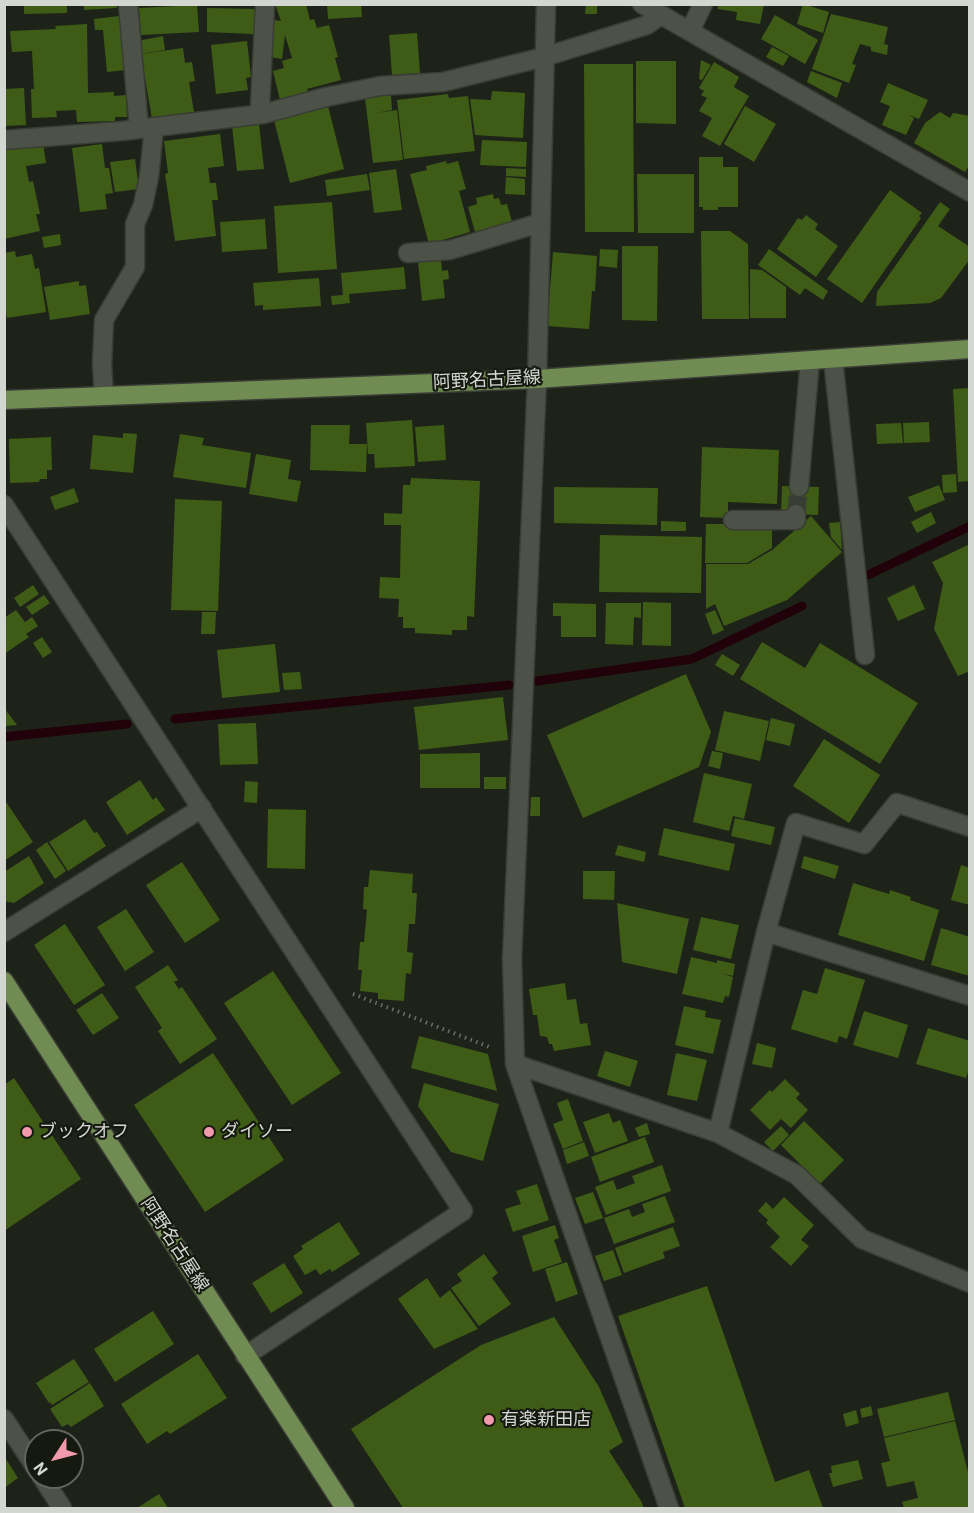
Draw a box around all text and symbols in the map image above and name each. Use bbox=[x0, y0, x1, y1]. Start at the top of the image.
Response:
street label: 阿野名古屋線 bbox=[433, 367, 541, 395]
place label: ブックオフ bbox=[39, 1121, 129, 1143]
place label: ダイソー bbox=[221, 1121, 293, 1143]
marker: ブックオフ bbox=[20, 1125, 34, 1139]
marker: ダイソー bbox=[202, 1125, 216, 1139]
street label: 阿野名古屋線 bbox=[136, 1194, 212, 1296]
place label: 有楽新田店 bbox=[501, 1409, 591, 1431]
marker: 有楽新田店 bbox=[482, 1413, 496, 1427]
north arrow bbox=[24, 1429, 84, 1489]
text: N bbox=[30, 1459, 52, 1479]

